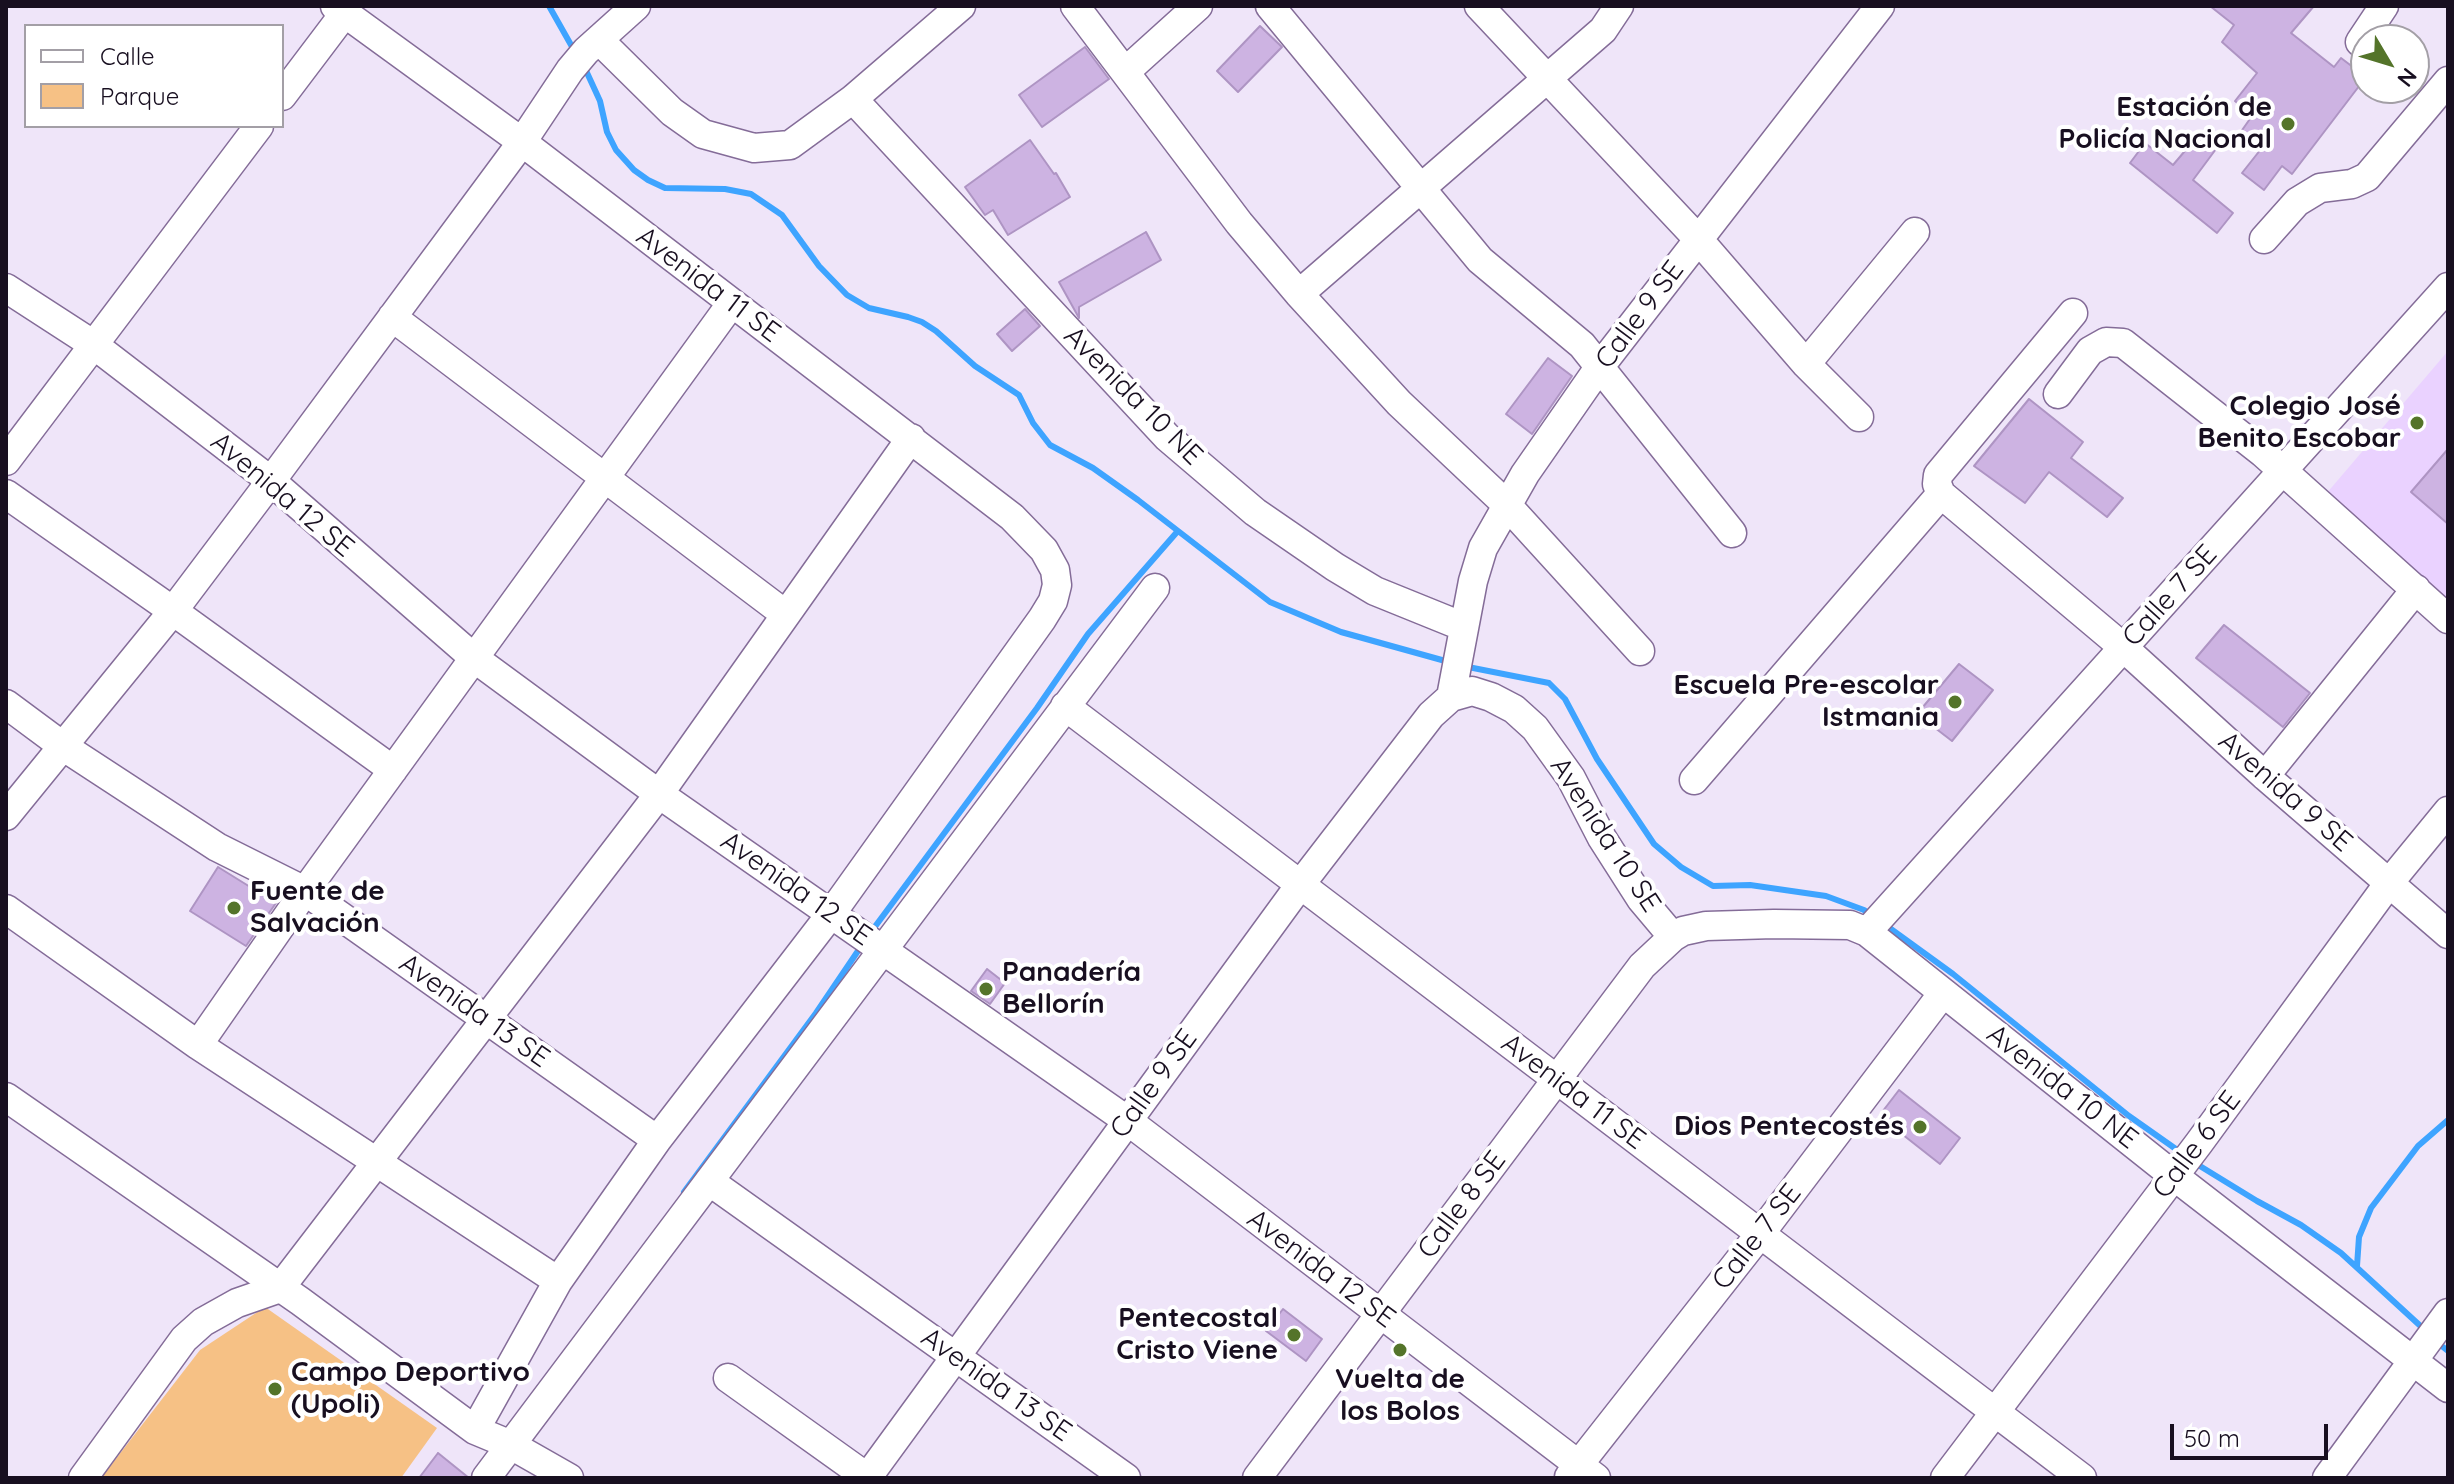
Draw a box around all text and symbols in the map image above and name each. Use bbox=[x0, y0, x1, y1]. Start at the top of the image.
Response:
legend bbox=[24, 24, 284, 128]
north arrow bbox=[2350, 24, 2430, 104]
text: Calle bbox=[100, 41, 155, 71]
text: N bbox=[2391, 63, 2423, 93]
text: Parque bbox=[100, 81, 179, 111]
place label: Estación de Policía Nacional bbox=[2059, 91, 2272, 157]
marker: Estación de Policía Nacional bbox=[2279, 115, 2297, 133]
street label: Avenida 11 SE bbox=[629, 220, 787, 350]
street label: Calle 9 SE bbox=[1589, 254, 1691, 376]
street label: Avenida 10 NE bbox=[1057, 320, 1209, 472]
place label: Colegio José Benito Escobar bbox=[2197, 390, 2401, 456]
marker: Colegio José Benito Escobar bbox=[2408, 414, 2426, 432]
street label: Avenida 12 SE bbox=[204, 425, 360, 565]
street label: Calle 7 SE bbox=[2116, 538, 2224, 654]
place label: Escuela Pre-escolar Istmania bbox=[1674, 669, 1939, 735]
marker: Escuela Pre-escolar Istmania bbox=[1946, 693, 1964, 711]
street label: Avenida 9 SE bbox=[2211, 725, 2359, 859]
street label: Avenida 10 SE bbox=[1542, 751, 1668, 919]
street label: Avenida 12 SE bbox=[714, 825, 878, 953]
place label: Fuente de Salvación bbox=[250, 875, 385, 941]
marker: Fuente de Salvación bbox=[225, 899, 243, 917]
street label: Avenida 13 SE bbox=[392, 947, 556, 1075]
place label: Panadería Bellorín bbox=[1002, 956, 1141, 1022]
marker: Panadería Bellorín bbox=[977, 980, 995, 998]
street label: Avenida 10 NE bbox=[1980, 1018, 2144, 1156]
street label: Calle 9 SE bbox=[1103, 1023, 1205, 1145]
street label: Avenida 11 SE bbox=[1494, 1027, 1652, 1157]
street label: Calle 6 SE bbox=[2146, 1085, 2248, 1205]
place label: Dios Pentecostés bbox=[1674, 1110, 1904, 1144]
marker: Dios Pentecostés bbox=[1911, 1118, 1929, 1136]
street label: Calle 8 SE bbox=[1411, 1145, 1513, 1265]
street label: Calle 7 SE bbox=[1705, 1177, 1809, 1297]
street label: Avenida 12 SE bbox=[1240, 1202, 1402, 1336]
place label: Pentecostal Cristo Viene bbox=[1116, 1302, 1278, 1368]
street label: Avenida 13 SE bbox=[914, 1321, 1078, 1449]
marker: Pentecostal Cristo Viene bbox=[1285, 1326, 1303, 1344]
marker: Vuelta de los Bolos bbox=[1391, 1341, 1409, 1359]
place label: Campo Deportivo (Upoli) bbox=[291, 1356, 530, 1422]
place label: Vuelta de los Bolos bbox=[1335, 1363, 1465, 1429]
marker: Campo Deportivo (Upoli) bbox=[266, 1380, 284, 1398]
scale bar bbox=[2174, 1408, 2332, 1458]
text: 50 m bbox=[2184, 1423, 2240, 1453]

